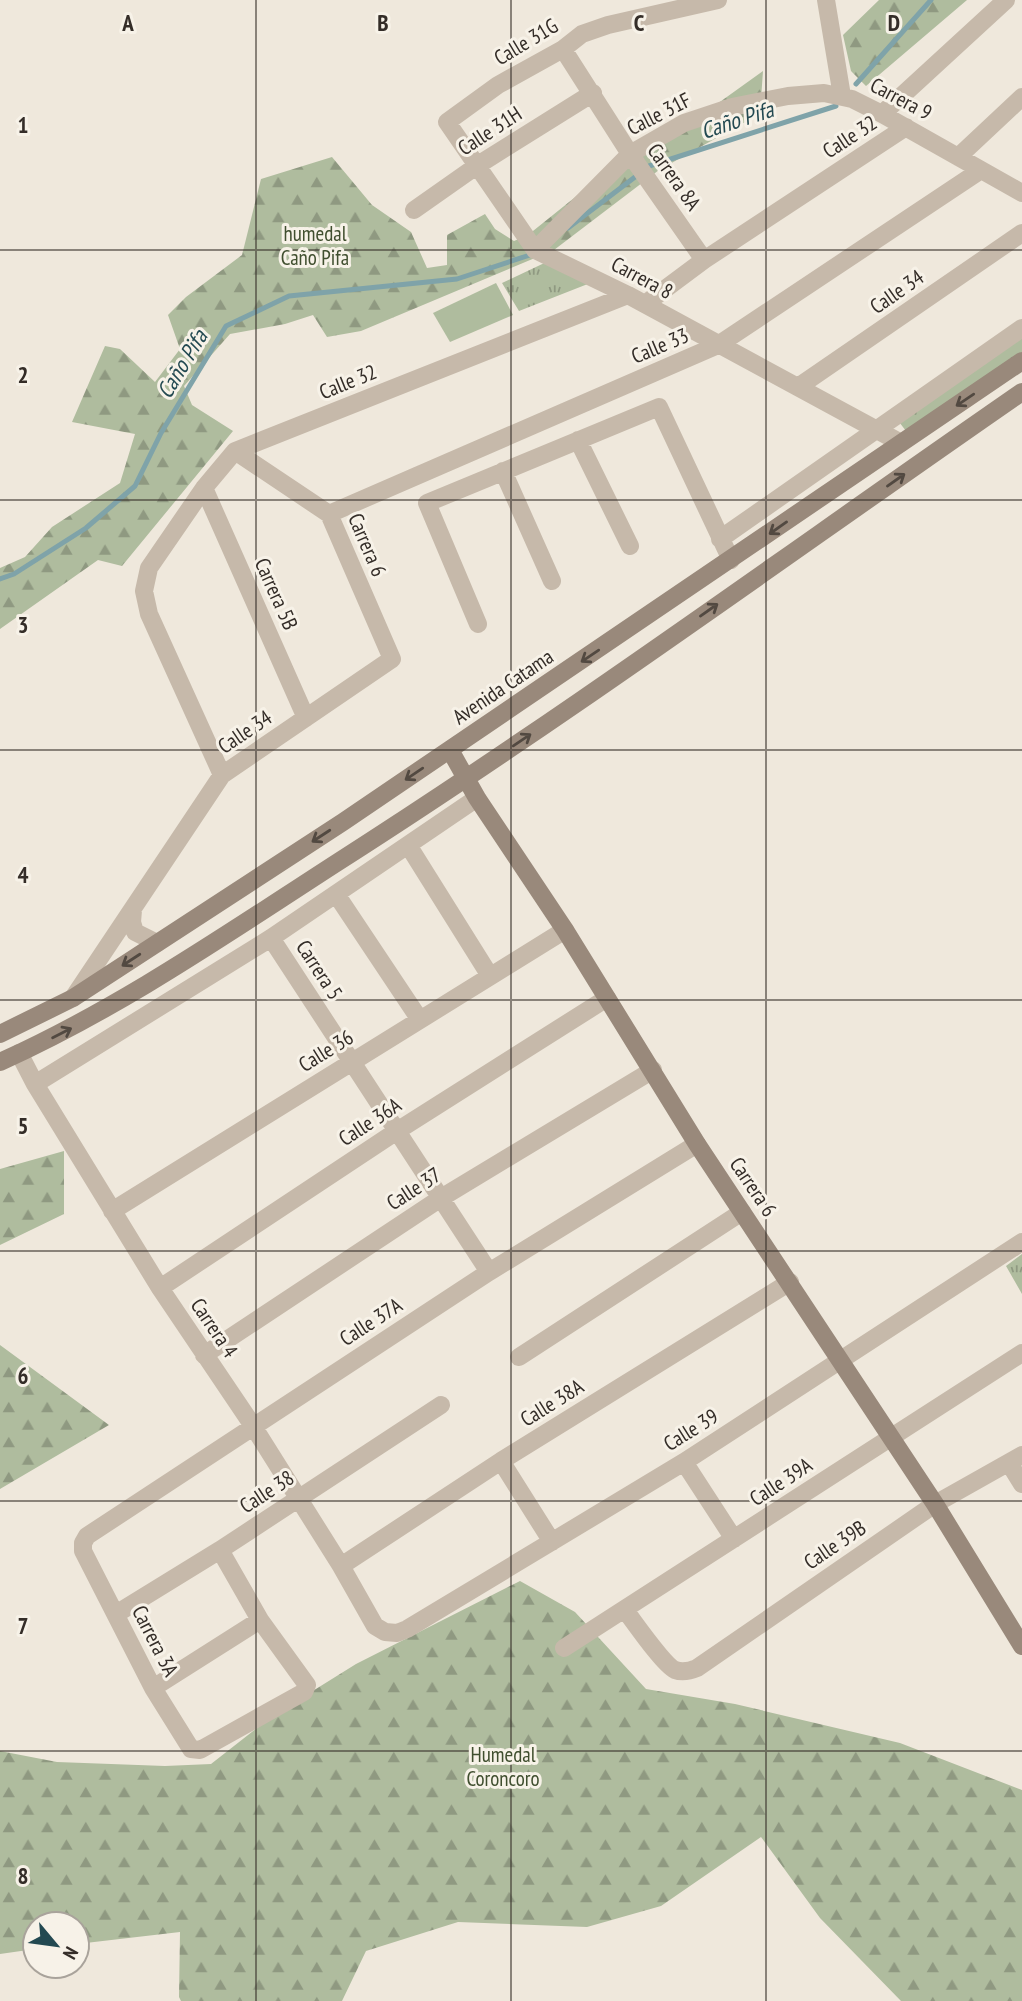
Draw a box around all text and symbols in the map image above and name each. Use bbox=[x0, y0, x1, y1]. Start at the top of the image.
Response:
text: A bbox=[121, 8, 134, 37]
text: B bbox=[377, 8, 389, 37]
text: C bbox=[634, 8, 645, 37]
text: D bbox=[888, 8, 900, 37]
street label: Calle 31G bbox=[489, 12, 563, 71]
street label: Carrera 9 bbox=[866, 71, 937, 126]
street label: Calle 31F bbox=[622, 86, 695, 141]
water label: Caño Pifa bbox=[697, 94, 779, 145]
street label: Calle 31H bbox=[453, 100, 527, 161]
street label: Calle 32 bbox=[817, 109, 882, 164]
text: 1 bbox=[18, 110, 29, 139]
street label: Carrera 8A bbox=[642, 138, 707, 216]
park label: humedal Caño Pifa bbox=[281, 220, 349, 271]
street label: Carrera 8 bbox=[607, 250, 678, 305]
street label: Calle 34 bbox=[865, 263, 929, 320]
street label: Calle 33 bbox=[627, 321, 692, 370]
water label: Caño Pifa bbox=[150, 323, 214, 403]
street label: Calle 32 bbox=[315, 358, 380, 405]
text: 2 bbox=[18, 360, 29, 389]
one-way arrow bbox=[956, 393, 976, 407]
one-way arrow bbox=[886, 473, 905, 487]
street label: Carrera 6 bbox=[342, 509, 393, 580]
one-way arrow bbox=[769, 521, 788, 535]
street label: Carrera 5B bbox=[249, 554, 304, 634]
one-way arrow bbox=[699, 603, 718, 617]
text: 3 bbox=[18, 610, 29, 639]
street label: Avenida Catama bbox=[447, 643, 558, 730]
one-way arrow bbox=[580, 649, 600, 663]
street label: Calle 34 bbox=[212, 703, 277, 759]
one-way arrow bbox=[512, 733, 531, 747]
one-way arrow bbox=[405, 767, 424, 782]
one-way arrow bbox=[312, 829, 332, 843]
text: 4 bbox=[18, 860, 29, 889]
street label: Carrera 5 bbox=[290, 935, 349, 1005]
one-way arrow bbox=[122, 953, 141, 968]
street label: Calle 36 bbox=[293, 1023, 358, 1078]
one-way arrow bbox=[51, 1025, 72, 1039]
street label: Calle 36A bbox=[333, 1091, 406, 1152]
text: 5 bbox=[18, 1111, 29, 1140]
street label: Carrera 6 bbox=[724, 1152, 783, 1222]
street label: Calle 37 bbox=[381, 1161, 446, 1216]
street label: Calle 37A bbox=[334, 1291, 407, 1352]
street label: Carrera 4 bbox=[185, 1293, 244, 1363]
text: 6 bbox=[18, 1361, 29, 1390]
street label: Calle 38A bbox=[515, 1373, 588, 1432]
street label: Calle 39 bbox=[658, 1402, 723, 1457]
street label: Calle 39A bbox=[744, 1451, 817, 1512]
street label: Calle 38 bbox=[234, 1464, 299, 1519]
street label: Calle 39B bbox=[798, 1514, 871, 1575]
street label: Carrera 3A bbox=[126, 1601, 185, 1681]
text: 7 bbox=[18, 1611, 29, 1640]
park label: Humedal Coroncoro bbox=[466, 1741, 540, 1792]
text: 8 bbox=[18, 1861, 29, 1890]
north arrow bbox=[21, 1910, 91, 1980]
text: N bbox=[58, 1943, 84, 1964]

